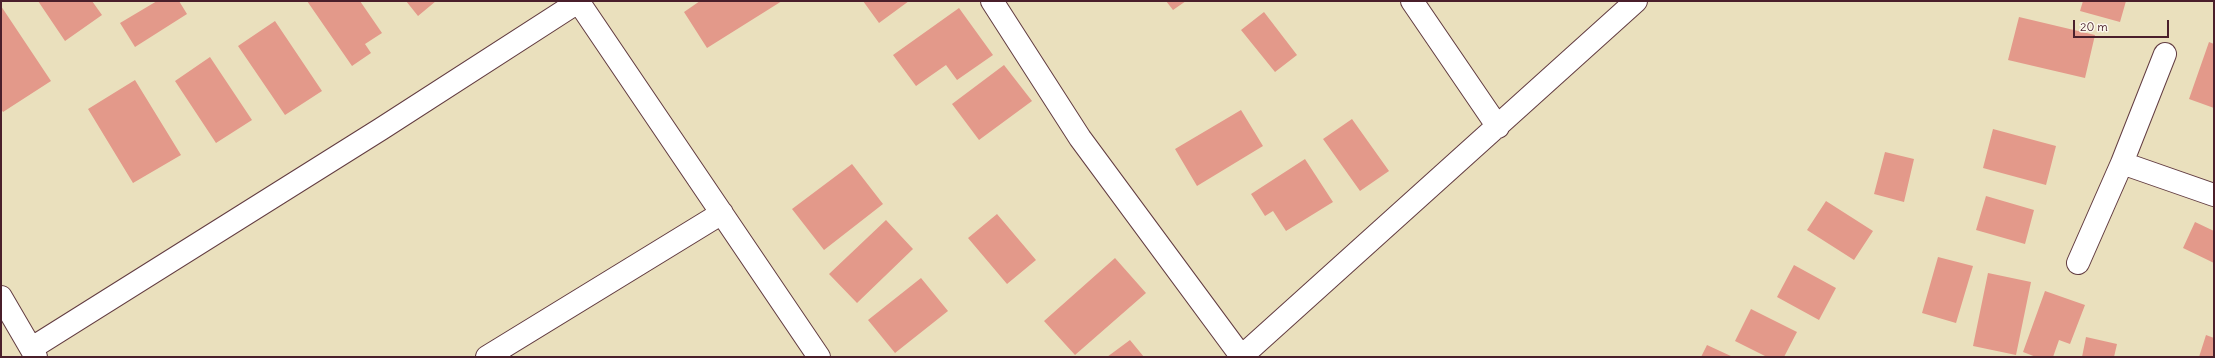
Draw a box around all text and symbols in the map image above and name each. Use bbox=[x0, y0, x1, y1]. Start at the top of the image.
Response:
scale bar bbox=[2075, 12, 2171, 38]
text: 20 m bbox=[2080, 19, 2108, 34]

